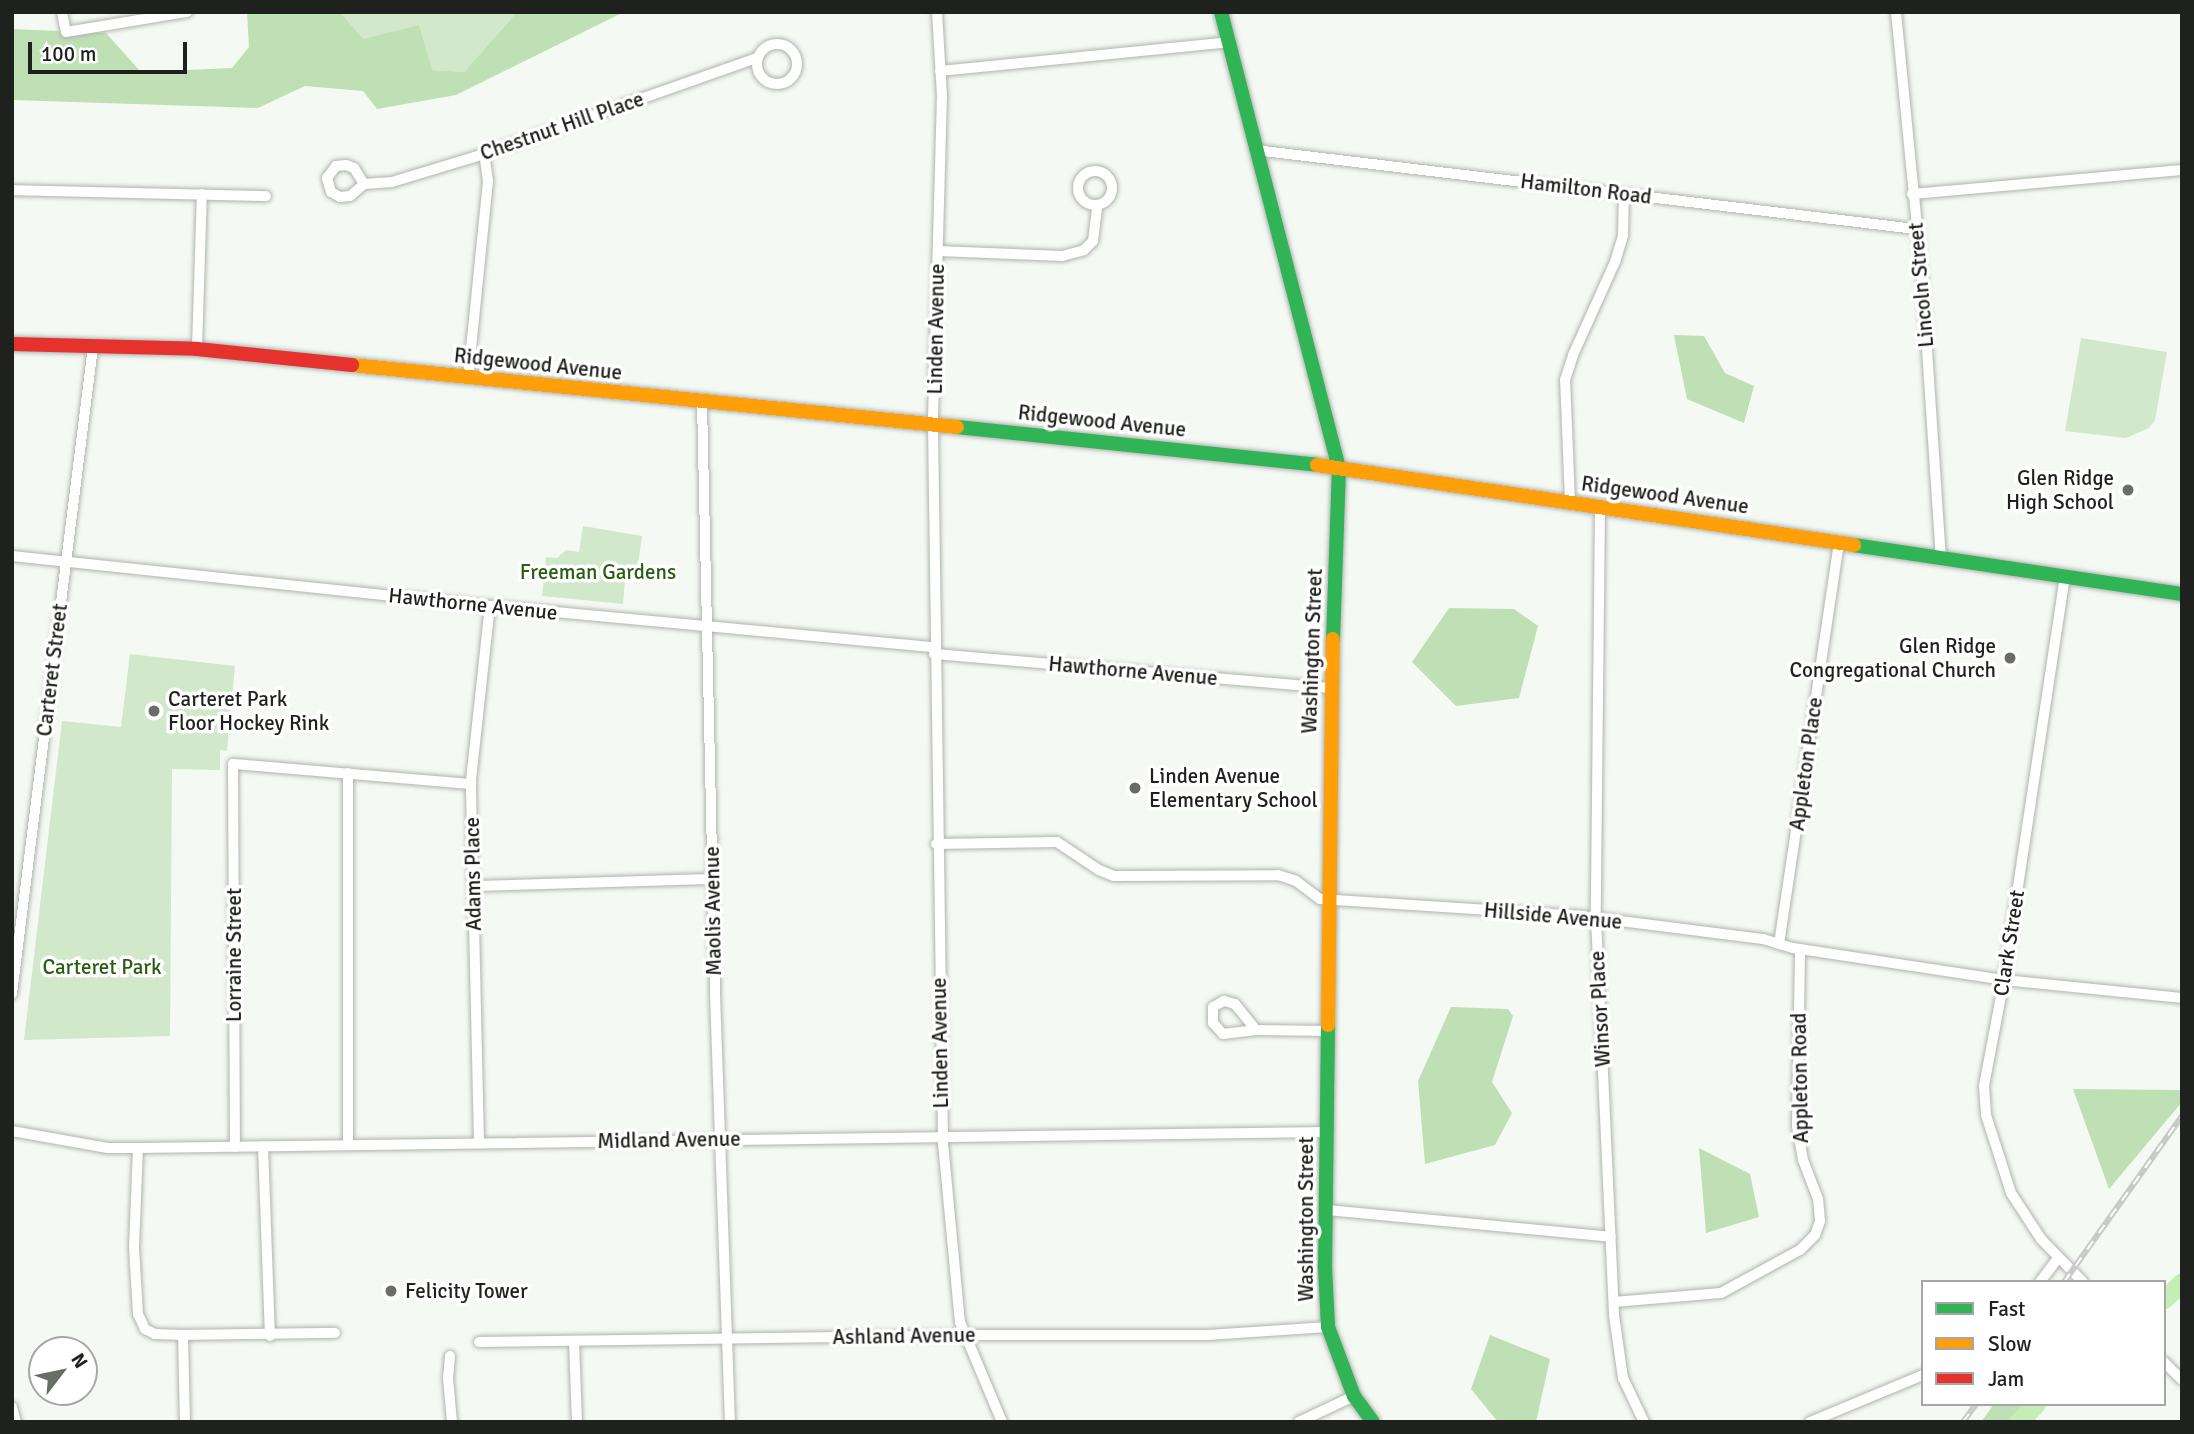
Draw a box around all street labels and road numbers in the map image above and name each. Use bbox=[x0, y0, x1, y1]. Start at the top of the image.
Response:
street label: Chestnut Hill Place bbox=[477, 86, 647, 166]
street label: Hamilton Road bbox=[1519, 168, 1653, 210]
street label: Lincoln Street bbox=[1903, 221, 1939, 349]
street label: Linden Avenue bbox=[922, 263, 950, 395]
street label: Ridgewood Avenue bbox=[453, 343, 623, 385]
street label: Ridgewood Avenue bbox=[1017, 400, 1187, 442]
street label: Ridgewood Avenue bbox=[1580, 471, 1750, 519]
street label: Washington Street bbox=[1297, 568, 1327, 734]
street label: Hawthorne Avenue bbox=[387, 583, 559, 625]
street label: Carteret Street bbox=[31, 602, 73, 738]
street label: Hawthorne Avenue bbox=[1047, 651, 1219, 691]
street label: Appleton Place bbox=[1784, 696, 1828, 832]
street label: Adams Place bbox=[459, 817, 487, 931]
street label: Maolis Avenue bbox=[699, 846, 727, 976]
street label: Lorraine Street bbox=[221, 888, 247, 1022]
street label: Clark Street bbox=[1988, 888, 2030, 998]
street label: Hillside Avenue bbox=[1483, 897, 1623, 935]
street label: Winsor Place bbox=[1584, 950, 1616, 1068]
street label: Linden Avenue bbox=[926, 977, 954, 1109]
street label: Appleton Road bbox=[1786, 1012, 1814, 1144]
street label: Midland Avenue bbox=[597, 1126, 741, 1154]
street label: Washington Street bbox=[1293, 1136, 1319, 1302]
street label: Ashland Avenue bbox=[832, 1322, 976, 1350]

